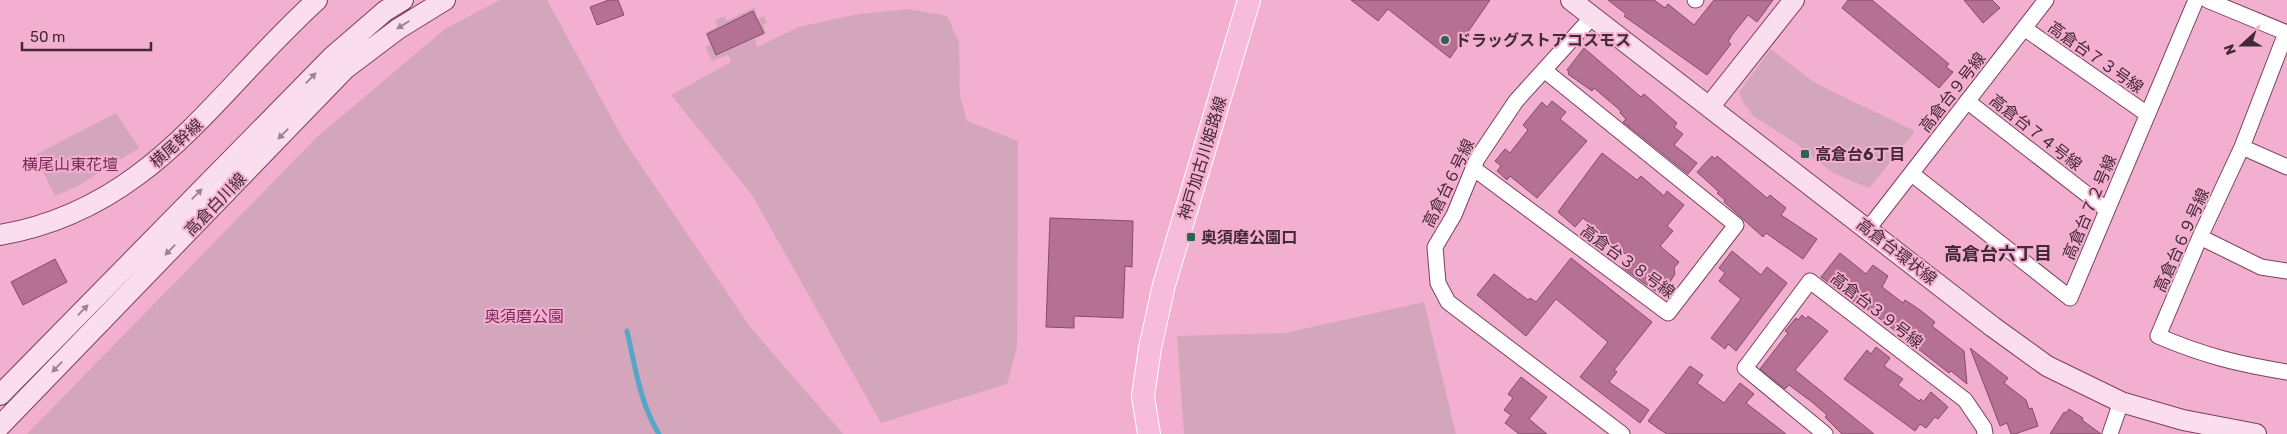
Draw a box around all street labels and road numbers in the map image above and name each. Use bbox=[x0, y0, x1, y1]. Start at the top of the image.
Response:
street label: 高倉台７３号線 bbox=[2044, 18, 2147, 97]
street label: 高倉台９号線 bbox=[1915, 49, 1989, 136]
street label: 高倉台７４号線 bbox=[1986, 90, 2086, 174]
street label: 神戸加古川姫路線 bbox=[1175, 94, 1230, 222]
street label: 横尾幹線 bbox=[146, 115, 206, 172]
street label: 高倉台６号線 bbox=[1419, 136, 1478, 231]
street label: 高倉台７２号線 bbox=[2059, 152, 2120, 262]
street label: 高倉白川線 bbox=[181, 169, 250, 240]
street label: 高倉台６９号線 bbox=[2150, 185, 2213, 295]
street label: 高倉台環状線 bbox=[1853, 214, 1940, 288]
street label: 高倉台３８号線 bbox=[1577, 221, 1679, 302]
street label: 高倉台３９号線 bbox=[1827, 268, 1927, 352]

